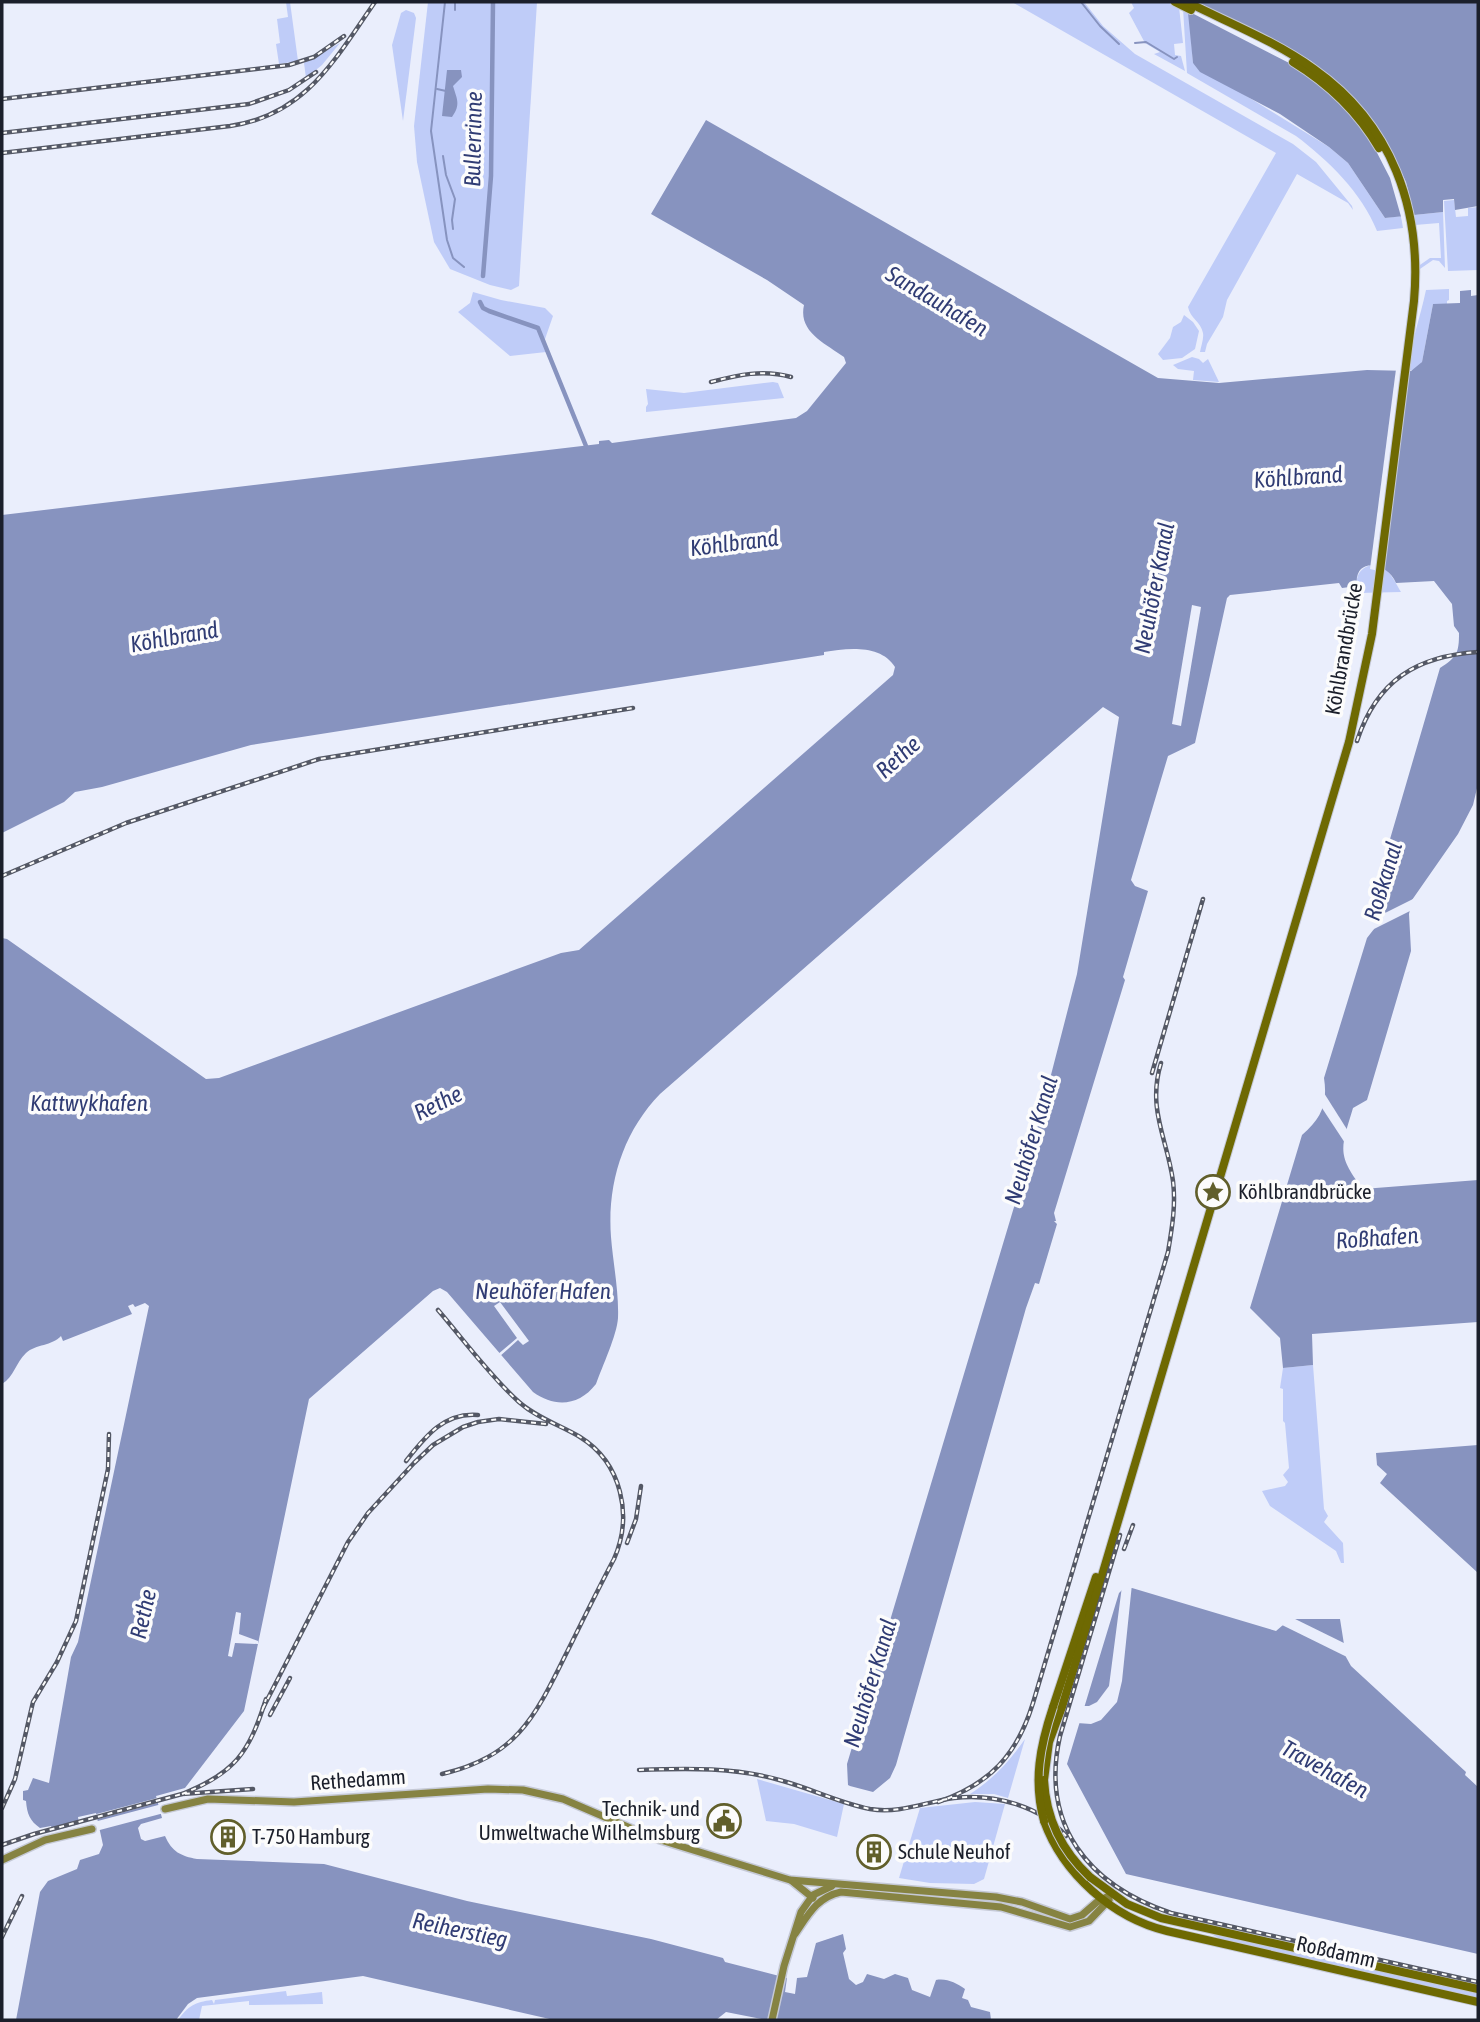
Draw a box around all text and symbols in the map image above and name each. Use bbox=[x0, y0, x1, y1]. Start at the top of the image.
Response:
water label: Bullerrinne bbox=[459, 91, 487, 187]
water label: Sandauhafen bbox=[881, 260, 993, 342]
water label: Köhlbrand bbox=[1253, 461, 1343, 493]
water label: Neuhöfer Kanal bbox=[1129, 520, 1179, 656]
water label: Köhlbrand bbox=[688, 525, 780, 561]
street label: Köhlbrandbrücke bbox=[1320, 581, 1366, 717]
water label: Köhlbrand bbox=[128, 616, 220, 657]
water label: Rethe bbox=[871, 731, 925, 783]
water label: Roßkanal bbox=[1359, 838, 1407, 924]
water label: Neuhöfer Kanal bbox=[999, 1072, 1063, 1208]
water label: Rethe bbox=[410, 1080, 466, 1126]
water label: Kattwykhafen bbox=[30, 1090, 148, 1116]
place icon: Köhlbrandbrücke bbox=[1194, 1173, 1232, 1211]
place label: Köhlbrandbrücke bbox=[1238, 1179, 1372, 1203]
water label: Roßhafen bbox=[1335, 1222, 1419, 1254]
water label: Neuhöfer Hafen bbox=[475, 1278, 611, 1304]
water label: Rethe bbox=[125, 1587, 161, 1641]
water label: Neuhöfer Kanal bbox=[838, 1615, 902, 1751]
water label: Travehafen bbox=[1277, 1735, 1373, 1803]
street label: Rethedamm bbox=[309, 1764, 406, 1794]
place label: Technik- und Umweltwache Wilhelmsburg bbox=[478, 1796, 700, 1844]
public building icon: Technik- und Umweltwache Wilhelmsburg bbox=[705, 1802, 743, 1840]
building icon: T-750 Hamburg bbox=[209, 1818, 247, 1856]
place label: T-750 Hamburg bbox=[252, 1824, 370, 1848]
building icon: Schule Neuhof bbox=[855, 1833, 893, 1871]
place label: Schule Neuhof bbox=[898, 1839, 1011, 1863]
water label: Reiherstieg bbox=[410, 1907, 510, 1953]
street label: Roßdamm bbox=[1294, 1930, 1378, 1972]

